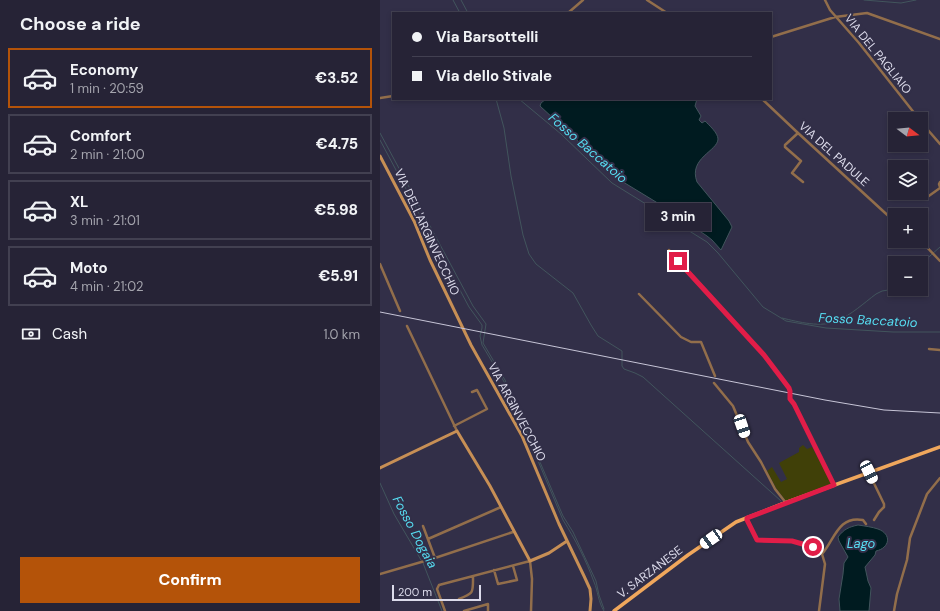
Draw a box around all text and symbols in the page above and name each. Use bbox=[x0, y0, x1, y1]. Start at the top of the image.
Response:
street label: VIA DEL PAGLIAIO bbox=[841, 11, 915, 97]
text: Choose a ride bbox=[20, 12, 141, 36]
text: Via Barsottelli bbox=[436, 27, 538, 47]
icon: car bbox=[22, 60, 58, 96]
text: Economy bbox=[70, 60, 138, 80]
text: Via dello Stivale bbox=[436, 66, 552, 86]
text: €3.52 bbox=[315, 68, 358, 88]
text: 1 min · 20:59 bbox=[70, 80, 144, 97]
water label: Fosso Baccatoio bbox=[545, 109, 631, 187]
north arrow bbox=[888, 112, 928, 152]
map controls bbox=[888, 112, 928, 296]
street label: VIA DEL PADULE bbox=[795, 118, 873, 190]
icon: car bbox=[22, 126, 58, 162]
text: Comfort bbox=[70, 126, 131, 146]
text: €4.75 bbox=[316, 134, 358, 154]
text: 2 min · 21:00 bbox=[70, 146, 145, 163]
button: layers bbox=[888, 160, 928, 200]
street label: VIA DELL'ARGINVECCHIO bbox=[391, 166, 463, 298]
icon: car bbox=[22, 192, 58, 228]
text: XL bbox=[70, 192, 88, 212]
text: €5.98 bbox=[314, 200, 358, 220]
callout: 3 min bbox=[645, 203, 711, 231]
text: 3 min bbox=[661, 208, 695, 225]
button: + bbox=[888, 208, 928, 248]
text: 3 min · 21:01 bbox=[70, 212, 140, 229]
route end bbox=[669, 252, 687, 270]
button: − bbox=[888, 256, 928, 296]
icon: car bbox=[22, 258, 58, 294]
text: Moto bbox=[70, 258, 108, 278]
text: €5.91 bbox=[318, 266, 358, 286]
text: 4 min · 21:02 bbox=[70, 278, 143, 295]
water label: Fosso Baccatoio bbox=[818, 309, 918, 331]
icon: cash bbox=[20, 323, 42, 345]
text: Cash bbox=[52, 324, 87, 344]
text: 1.0 km bbox=[323, 326, 360, 343]
street label: VIA ARGINVECCHIO bbox=[484, 360, 550, 464]
car bbox=[732, 413, 752, 439]
car bbox=[858, 459, 880, 485]
water label: Fosso Dogaia bbox=[389, 493, 441, 571]
car bbox=[698, 527, 724, 551]
water label: Lago bbox=[847, 535, 876, 552]
route start bbox=[804, 538, 822, 556]
street label: V. SARZANESE bbox=[614, 542, 686, 602]
button: Confirm bbox=[20, 557, 360, 603]
scale bar bbox=[392, 583, 481, 602]
text: 200 m bbox=[398, 585, 432, 599]

